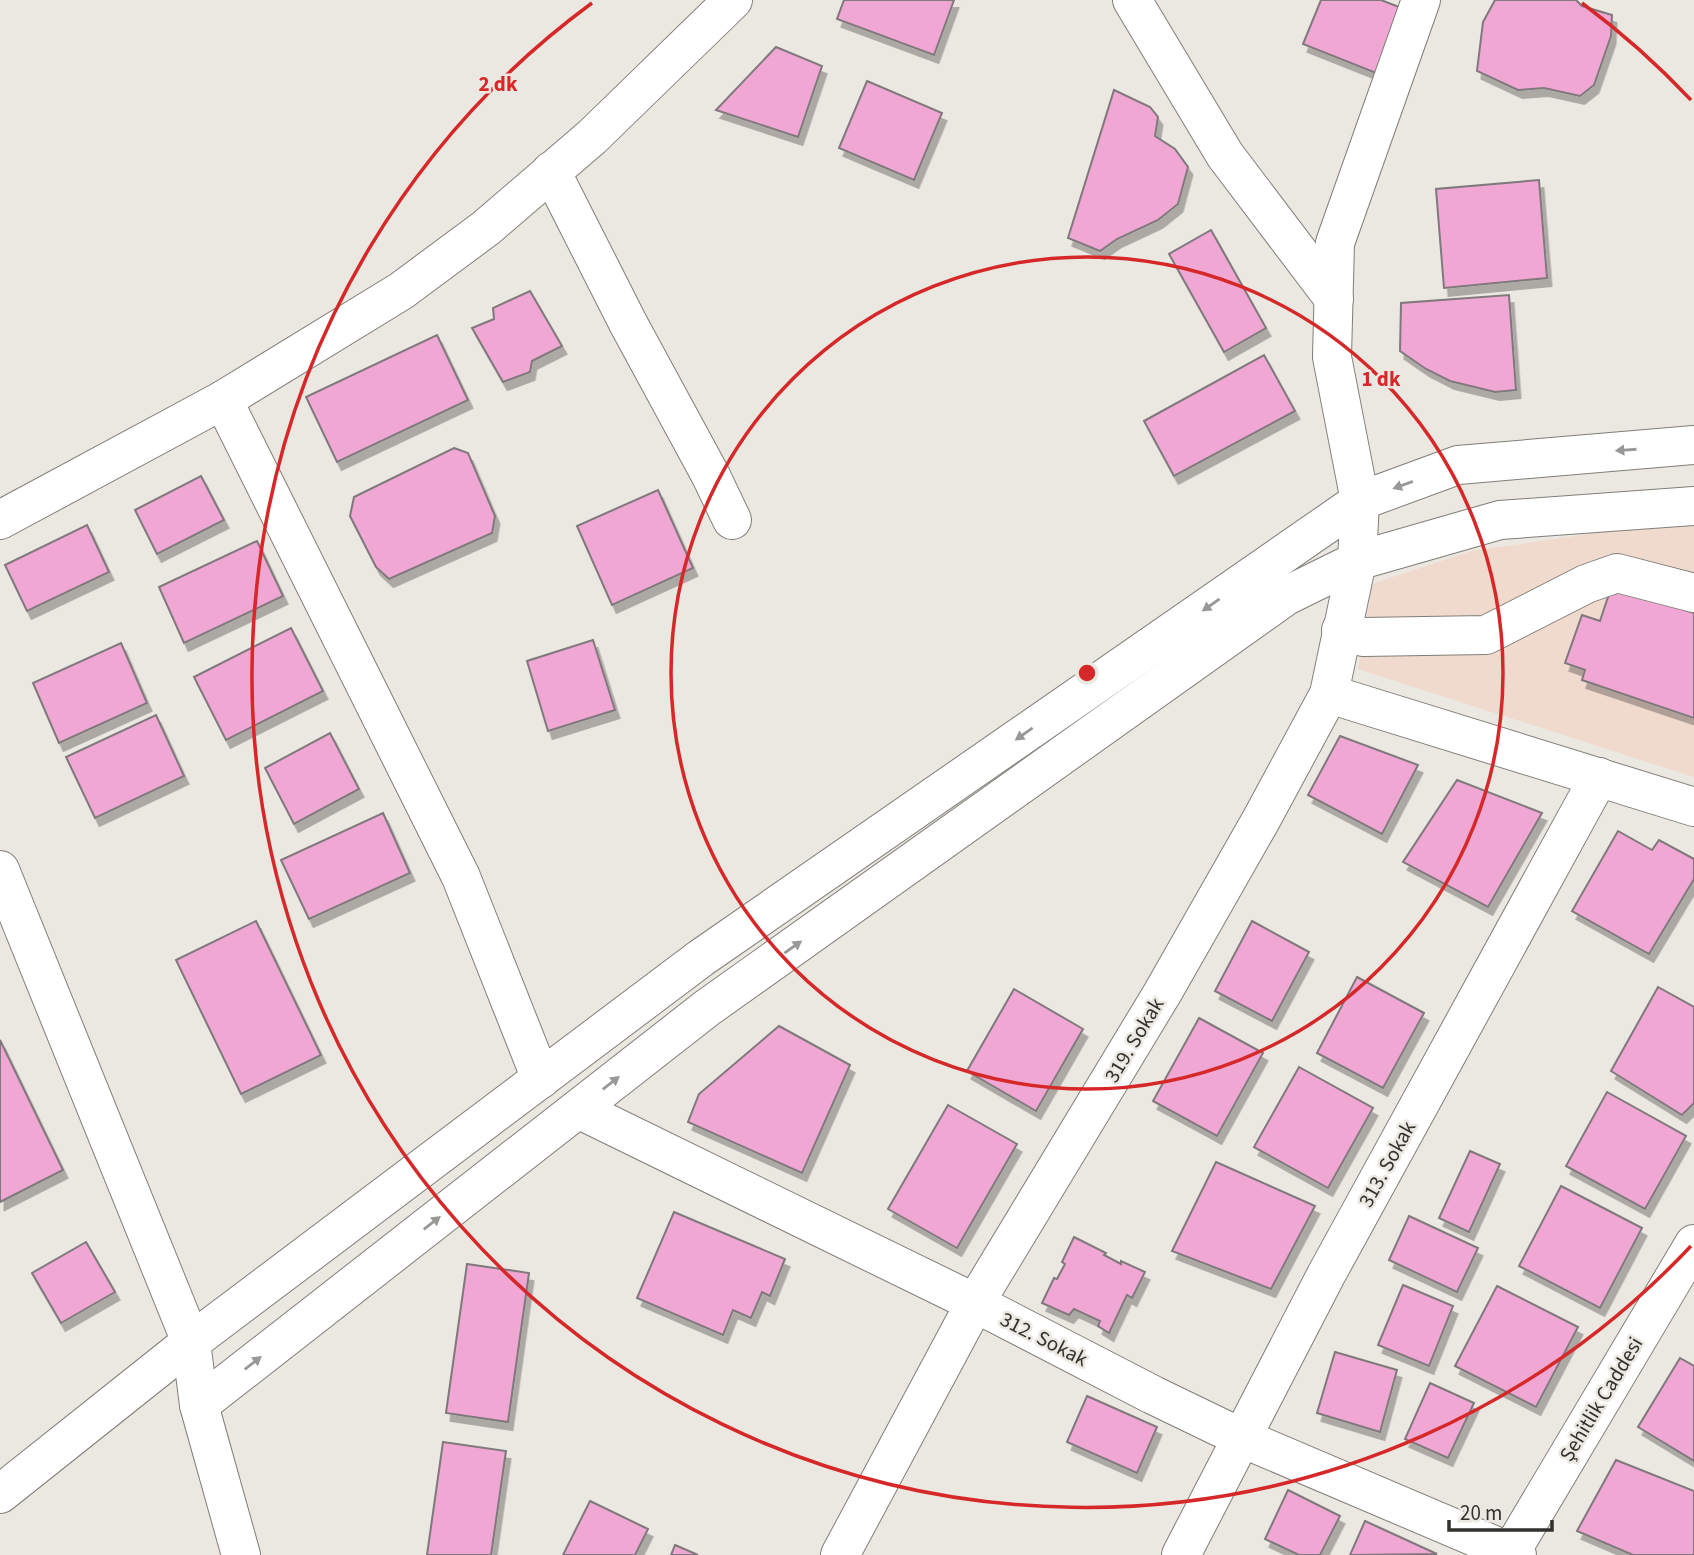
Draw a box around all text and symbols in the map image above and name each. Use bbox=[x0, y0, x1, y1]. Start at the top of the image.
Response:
text: 2 dk bbox=[479, 69, 518, 99]
text: 1 dk bbox=[1362, 364, 1401, 394]
one-way arrow bbox=[1615, 445, 1637, 456]
one-way arrow bbox=[1392, 480, 1413, 491]
one-way arrow bbox=[1202, 598, 1220, 612]
centre of rings bbox=[1075, 661, 1099, 685]
one-way arrow bbox=[1015, 727, 1033, 741]
one-way arrow bbox=[784, 940, 802, 954]
street label: 319. Sokak bbox=[1097, 991, 1172, 1088]
one-way arrow bbox=[602, 1076, 620, 1091]
street label: 313. Sokak bbox=[1351, 1115, 1423, 1213]
one-way arrow bbox=[423, 1217, 441, 1231]
street label: 312. Sokak bbox=[995, 1304, 1093, 1374]
street label: Şehitlik Caddesi bbox=[1552, 1331, 1650, 1467]
one-way arrow bbox=[243, 1356, 261, 1371]
scale bar bbox=[1449, 1488, 1552, 1532]
text: 20 m bbox=[1460, 1498, 1502, 1528]

